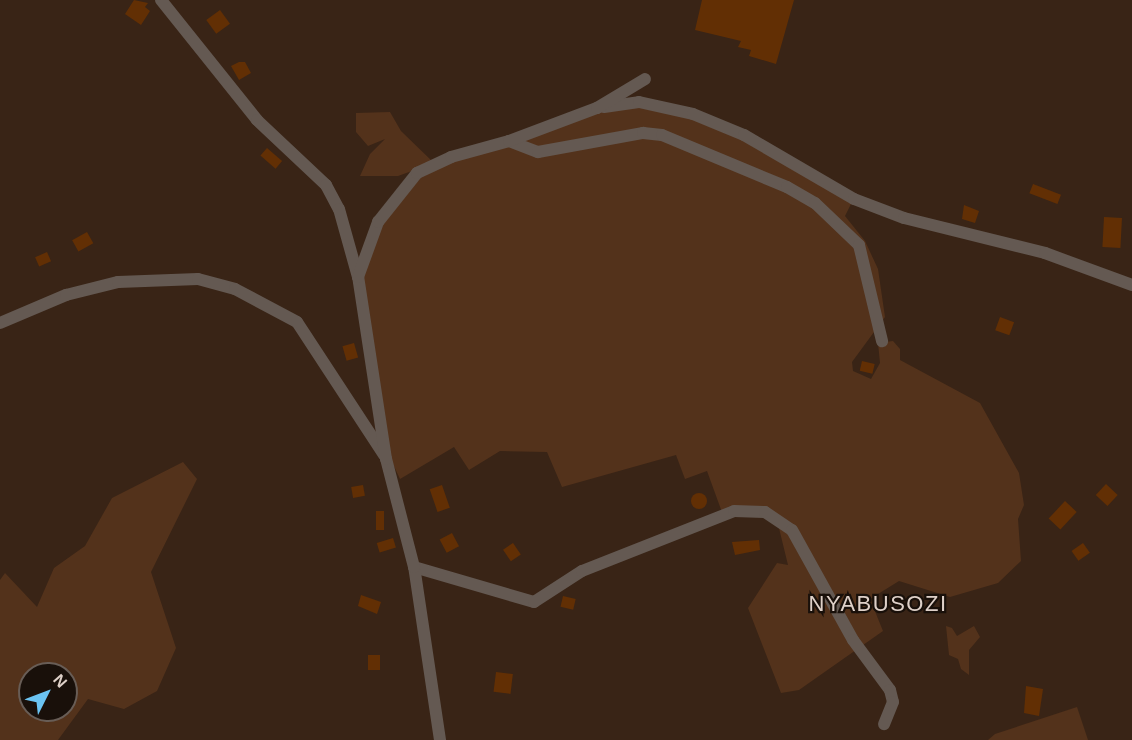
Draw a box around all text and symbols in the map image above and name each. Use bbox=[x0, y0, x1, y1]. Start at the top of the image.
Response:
district label: NYABUSOZI bbox=[808, 591, 948, 617]
north arrow bbox=[18, 662, 78, 722]
text: N bbox=[50, 671, 70, 691]

